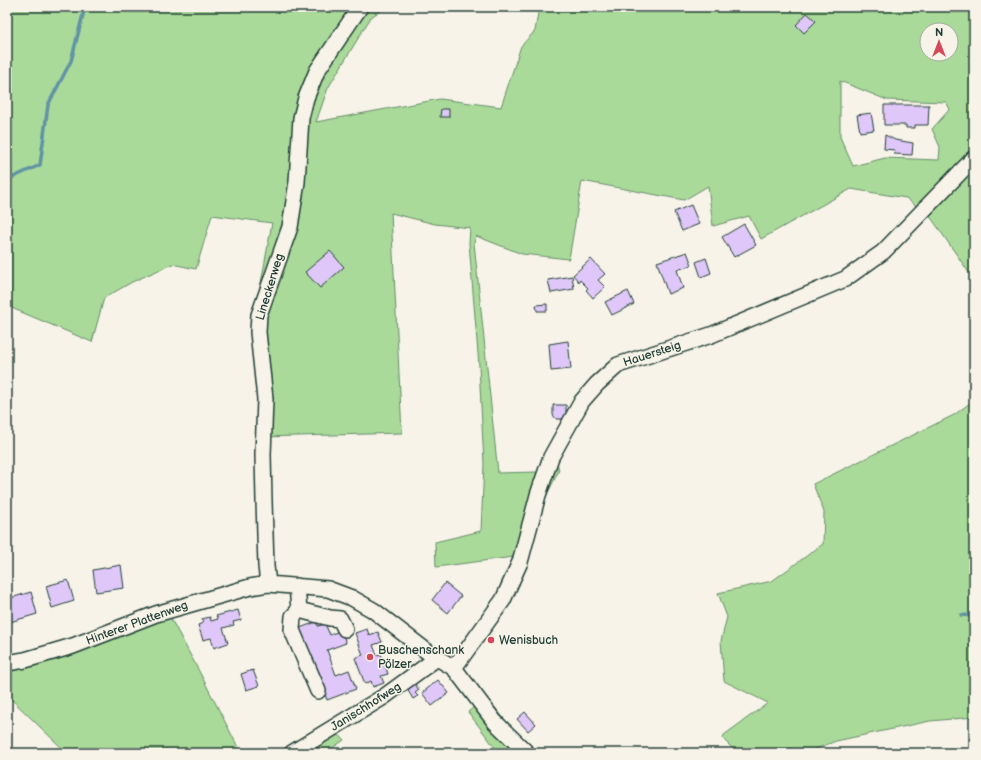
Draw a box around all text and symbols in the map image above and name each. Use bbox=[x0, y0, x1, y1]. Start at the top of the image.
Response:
north arrow bbox=[919, 22, 959, 62]
text: N bbox=[935, 26, 943, 39]
street label: Lineckerweg bbox=[253, 252, 287, 322]
street label: Hauersteig bbox=[621, 338, 683, 370]
street label: Hinterer Plattenweg bbox=[84, 598, 190, 648]
place label: Wenisbuch bbox=[499, 633, 559, 648]
marker: Wenisbuch bbox=[486, 635, 496, 645]
place label: Buschenschank Pölzer bbox=[378, 643, 464, 672]
marker: Buschenschank Pölzer bbox=[365, 652, 375, 662]
street label: Janischhofweg bbox=[328, 679, 404, 735]

